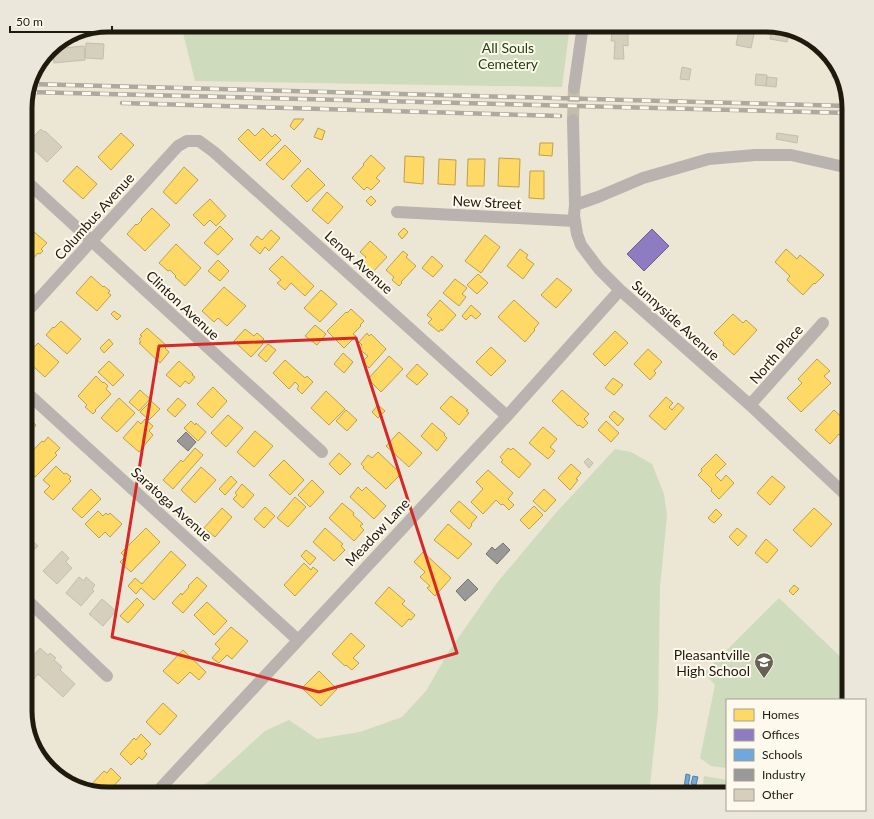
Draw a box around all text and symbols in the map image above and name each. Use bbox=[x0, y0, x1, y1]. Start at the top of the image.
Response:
scale bar bbox=[10, 8, 112, 34]
text: 50 m bbox=[16, 14, 43, 29]
park label: All Souls Cemetery bbox=[478, 39, 539, 72]
street label: Columbus Avenue bbox=[51, 169, 137, 263]
street label: New Street bbox=[452, 192, 522, 212]
street label: Lenox Avenue bbox=[321, 227, 397, 297]
street label: Clinton Avenue bbox=[143, 267, 223, 343]
street label: Sunnyside Avenue bbox=[629, 276, 723, 364]
street label: North Place bbox=[746, 321, 806, 387]
street label: Saratoga Avenue bbox=[128, 463, 216, 545]
street label: Meadow Lane bbox=[341, 495, 413, 569]
place label: Pleasantville High School bbox=[674, 646, 750, 679]
school or university icon: Pleasantville High School bbox=[753, 651, 775, 679]
legend bbox=[726, 699, 866, 811]
text: Homes bbox=[762, 707, 799, 722]
text: Offices bbox=[762, 727, 799, 742]
text: Schools bbox=[762, 747, 803, 762]
text: Industry bbox=[762, 767, 806, 782]
text: Other bbox=[762, 787, 794, 802]

